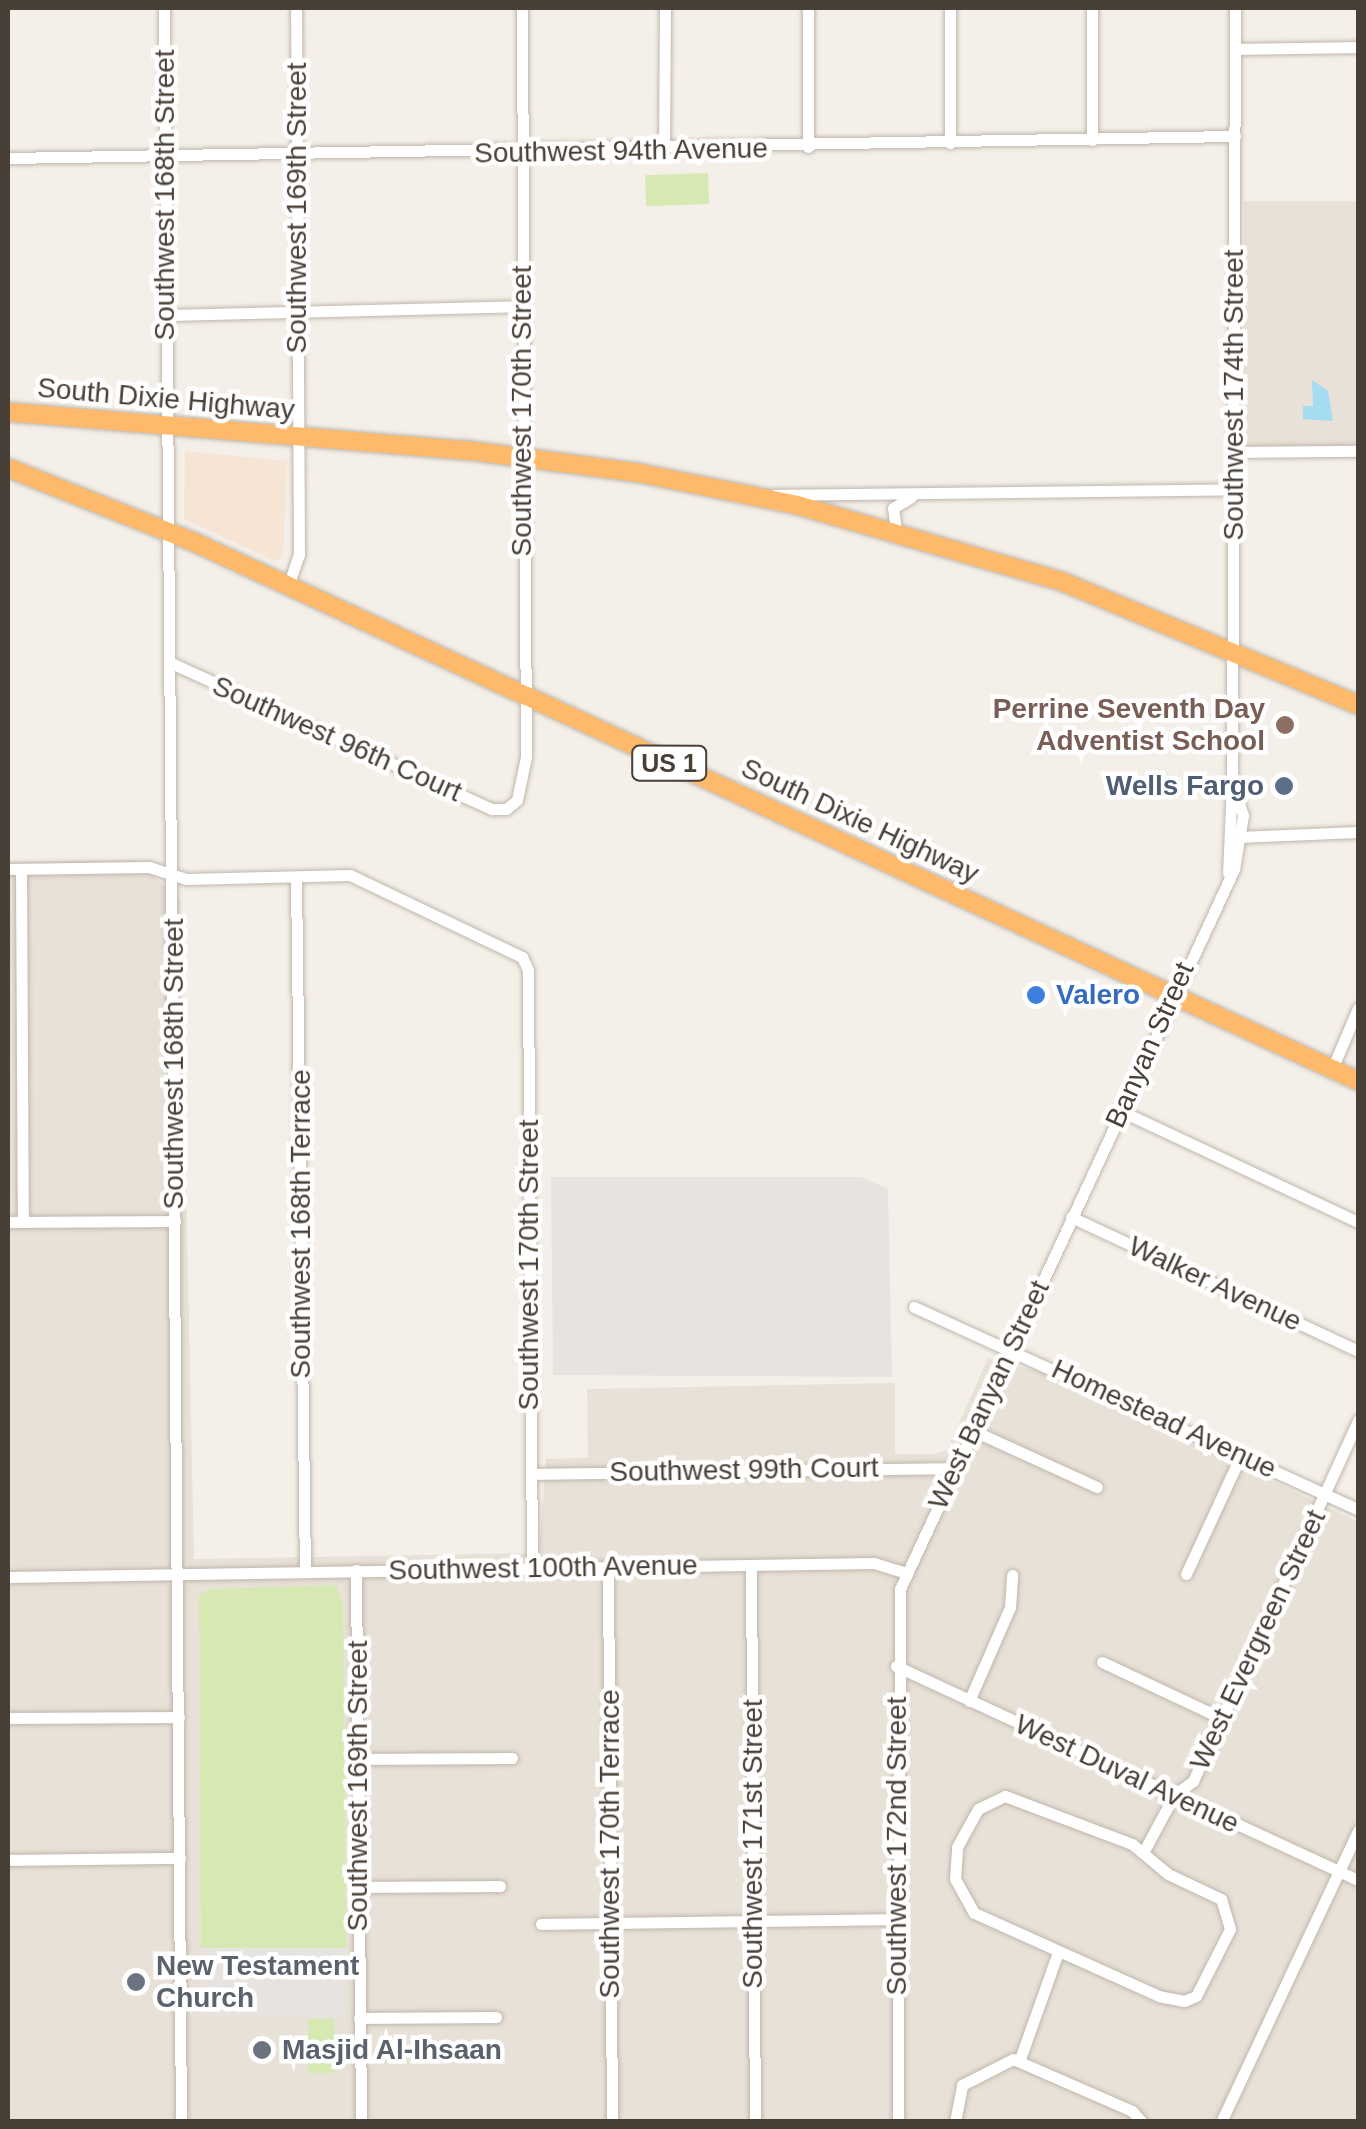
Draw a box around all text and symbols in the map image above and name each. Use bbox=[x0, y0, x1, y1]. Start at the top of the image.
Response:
street label: Southwest 168th Street bbox=[148, 49, 182, 341]
street label: Southwest 169th Street bbox=[280, 62, 314, 354]
street label: Southwest 94th Avenue bbox=[473, 132, 769, 170]
street label: Southwest 174th Street bbox=[1217, 249, 1251, 541]
street label: Southwest 170th Street bbox=[505, 265, 539, 557]
street label: South Dixie Highway bbox=[36, 371, 296, 427]
street label: Southwest 96th Court bbox=[207, 669, 467, 809]
place label: Perrine Seventh Day Adventist School bbox=[993, 692, 1265, 758]
marker: Perrine Seventh Day Adventist School bbox=[1274, 714, 1296, 736]
road number: US 1 bbox=[629, 743, 709, 783]
street label: South Dixie Highway bbox=[736, 751, 984, 891]
place label: Wells Fargo bbox=[1106, 769, 1264, 803]
marker: Wells Fargo bbox=[1273, 775, 1295, 797]
street label: Southwest 168th Street bbox=[157, 918, 191, 1210]
street label: Banyan Street bbox=[1099, 957, 1201, 1133]
place label: Valero bbox=[1056, 978, 1140, 1012]
marker: Valero bbox=[1025, 984, 1047, 1006]
street label: Southwest 168th Terrace bbox=[284, 1069, 318, 1379]
street label: Southwest 170th Street bbox=[512, 1119, 546, 1411]
street label: Walker Avenue bbox=[1123, 1229, 1307, 1339]
street label: West Banyan Street bbox=[921, 1275, 1057, 1515]
street label: Homestead Avenue bbox=[1046, 1352, 1282, 1486]
street label: Southwest 99th Court bbox=[609, 1451, 879, 1489]
street label: West Evergreen Street bbox=[1183, 1505, 1333, 1775]
street label: Southwest 100th Avenue bbox=[387, 1548, 699, 1588]
street label: Southwest 169th Street bbox=[341, 1640, 375, 1932]
street label: Southwest 170th Terrace bbox=[593, 1689, 627, 1999]
street label: Southwest 172nd Street bbox=[880, 1697, 914, 1995]
street label: Southwest 171st Street bbox=[736, 1699, 770, 1989]
street label: West Duval Avenue bbox=[1009, 1707, 1245, 1841]
place label: New Testament Church bbox=[156, 1949, 359, 2015]
marker: New Testament Church bbox=[125, 1971, 147, 1993]
place label: Masjid Al-Ihsaan bbox=[282, 2033, 503, 2067]
marker: Masjid Al-Ihsaan bbox=[251, 2039, 273, 2061]

